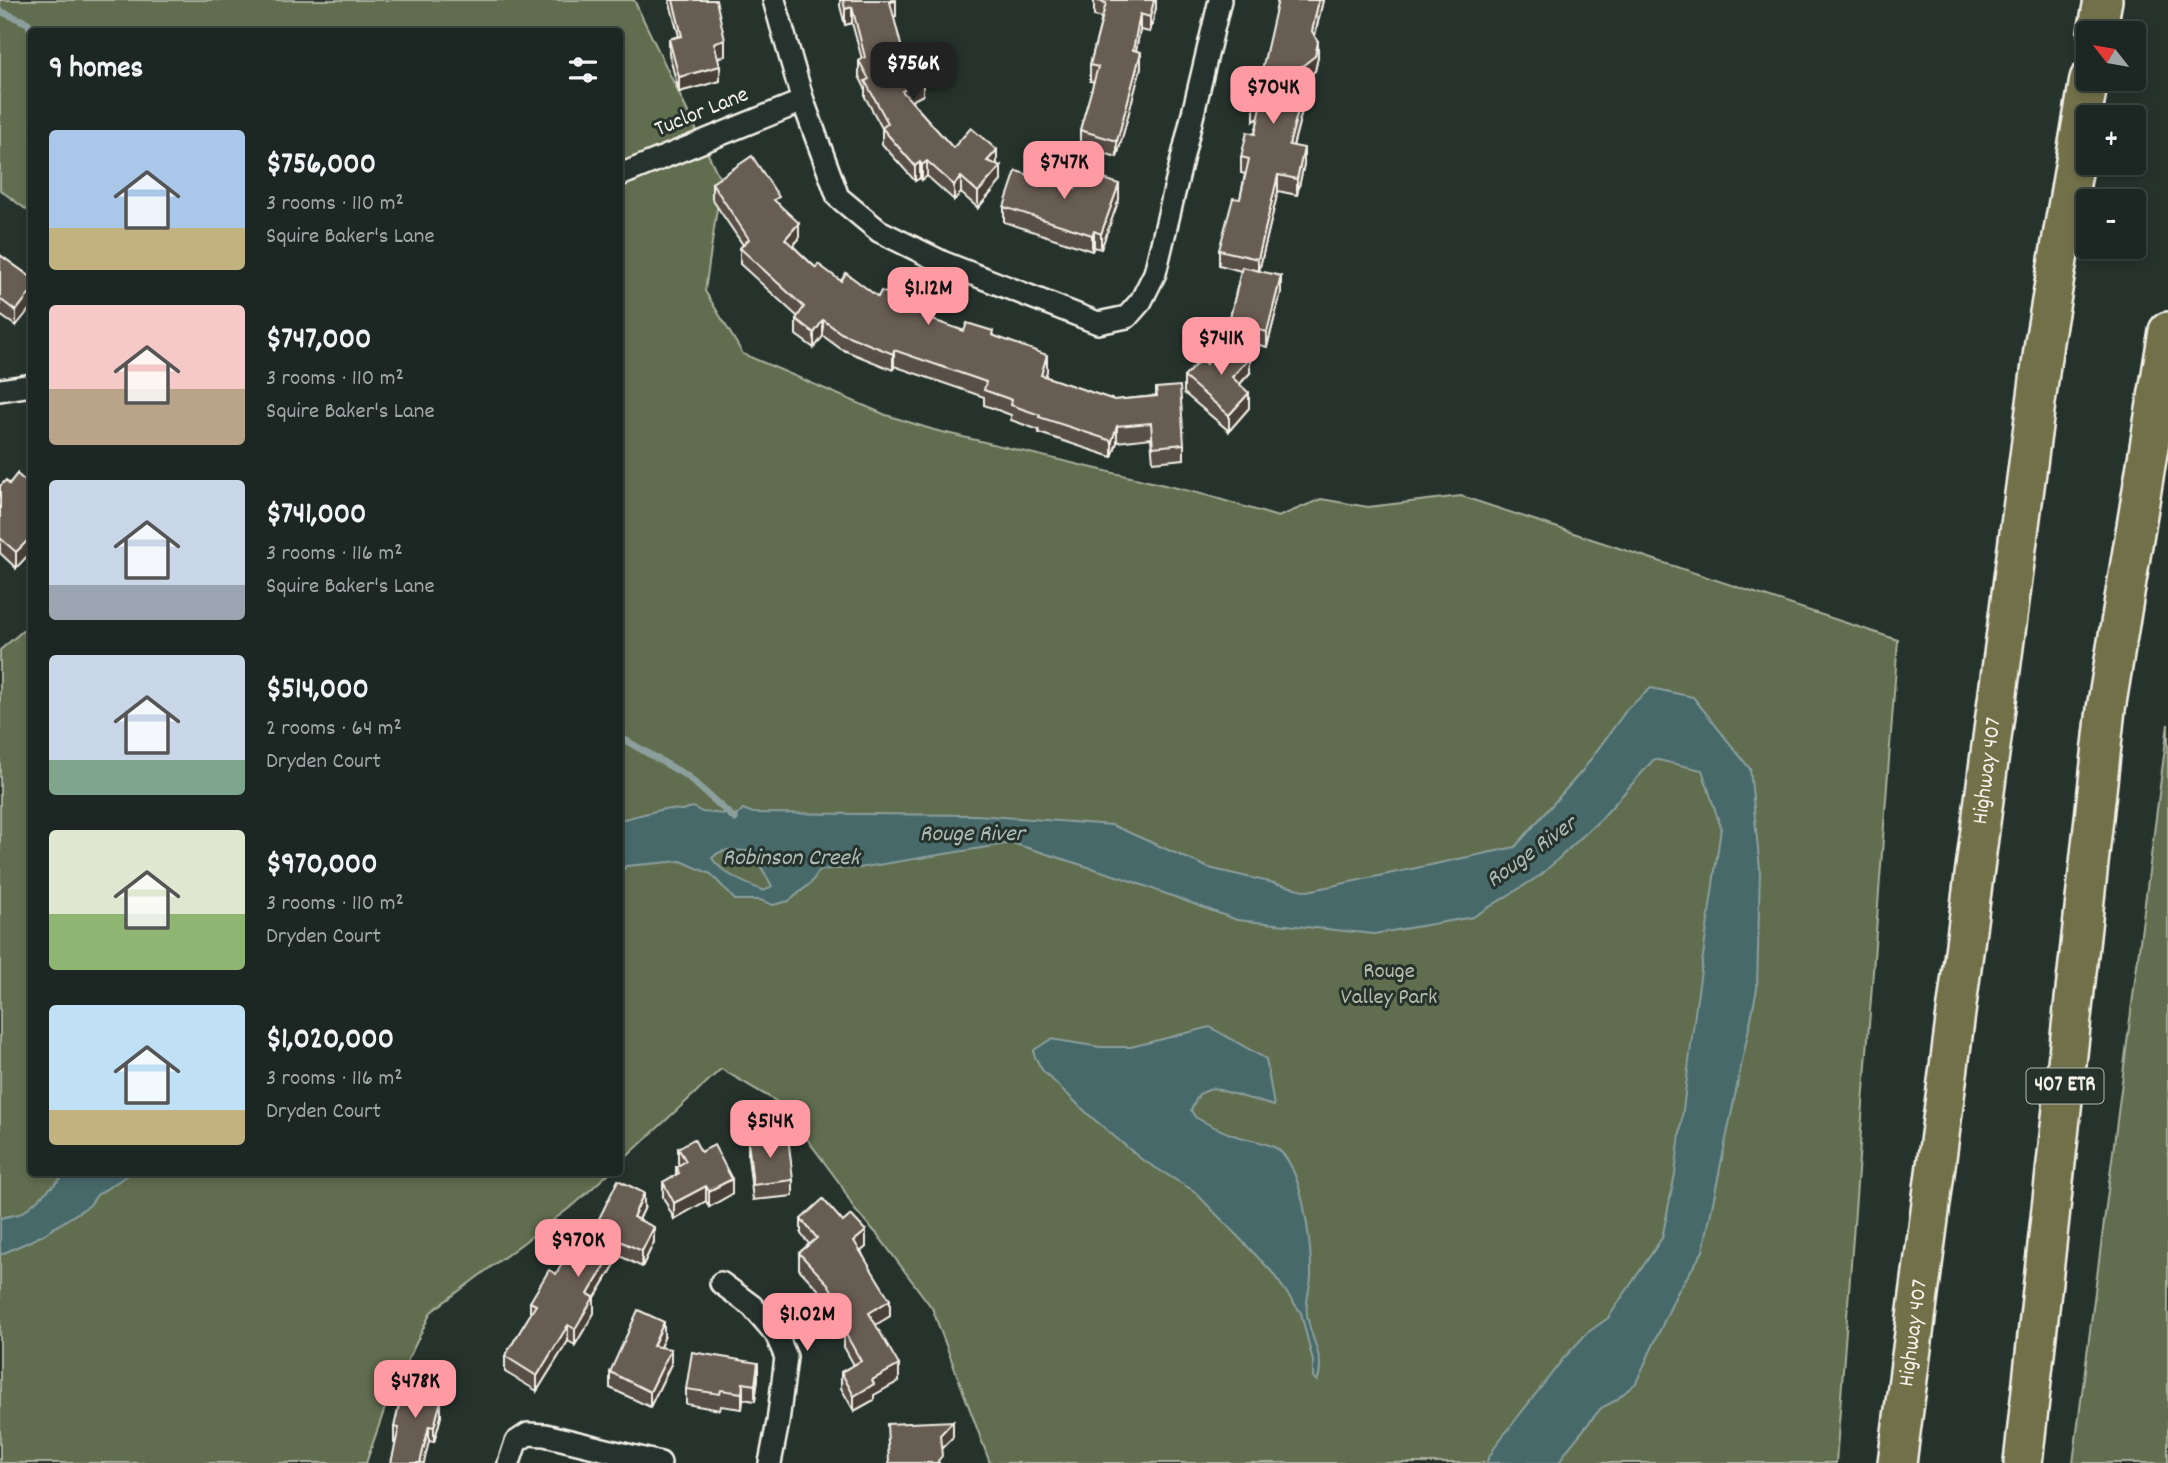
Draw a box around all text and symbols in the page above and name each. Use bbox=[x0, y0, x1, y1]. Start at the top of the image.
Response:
north arrow bbox=[2076, 21, 2146, 91]
map controls bbox=[2076, 21, 2146, 259]
pin: $756K bbox=[864, 42, 962, 102]
text: $756K bbox=[886, 48, 940, 81]
text: 9 homes bbox=[49, 49, 143, 92]
icon: filters bbox=[564, 51, 602, 89]
pin: $704K bbox=[1224, 66, 1322, 126]
text: $704K bbox=[1246, 72, 1300, 105]
street label: Tuclor Lane bbox=[650, 79, 754, 147]
button: + bbox=[2076, 105, 2146, 175]
pin: $747K bbox=[1015, 142, 1113, 201]
text: $756,000 bbox=[266, 145, 376, 188]
text: $747K bbox=[1039, 147, 1089, 180]
icon: home bbox=[105, 158, 189, 242]
text: 3 rooms · 110 m² bbox=[266, 188, 404, 221]
button: − bbox=[2076, 189, 2146, 259]
text: Squire Baker's Lane bbox=[266, 221, 435, 254]
pin: $1.12M bbox=[871, 268, 985, 327]
text: $1.12M bbox=[903, 273, 953, 306]
pin: $741K bbox=[1172, 318, 1270, 377]
text: $747,000 bbox=[266, 320, 371, 363]
text: $741K bbox=[1198, 323, 1244, 356]
icon: home bbox=[105, 333, 189, 417]
text: 3 rooms · 110 m² bbox=[266, 363, 404, 396]
text: Squire Baker's Lane bbox=[266, 396, 435, 429]
text: $741,000 bbox=[266, 495, 366, 538]
icon: home bbox=[105, 508, 189, 592]
text: 3 rooms · 116 m² bbox=[266, 538, 403, 571]
text: Squire Baker's Lane bbox=[266, 571, 435, 604]
text: $514,000 bbox=[266, 670, 369, 713]
icon: home bbox=[105, 683, 189, 767]
text: 2 rooms · 64 m² bbox=[266, 713, 402, 746]
street label: Highway 407 bbox=[1964, 715, 2011, 826]
text: Dryden Court bbox=[266, 746, 381, 779]
water label: Rouge River bbox=[1480, 807, 1587, 898]
water label: Rouge River bbox=[920, 818, 1028, 852]
water label: Robinson Creek bbox=[722, 842, 862, 876]
text: $970,000 bbox=[266, 845, 378, 888]
icon: home bbox=[105, 858, 189, 942]
text: 3 rooms · 110 m² bbox=[266, 888, 404, 921]
text: Dryden Court bbox=[266, 921, 381, 954]
park label: Rouge Valley Park bbox=[1341, 956, 1437, 1015]
text: $1,020,000 bbox=[266, 1020, 394, 1063]
icon: home bbox=[105, 1033, 189, 1117]
text: 3 rooms · 116 m² bbox=[266, 1063, 403, 1096]
road number: 407 ETR bbox=[2026, 1068, 2104, 1104]
text: Dryden Court bbox=[266, 1096, 381, 1129]
pin: $514K bbox=[721, 1100, 819, 1160]
text: $514K bbox=[746, 1106, 794, 1139]
pin: $970K bbox=[529, 1220, 627, 1279]
text: $970K bbox=[551, 1225, 605, 1258]
street label: Highway 407 bbox=[1891, 1278, 1937, 1389]
pin: $1.02M bbox=[750, 1294, 864, 1353]
text: $1.02M bbox=[779, 1299, 835, 1332]
pin: $478K bbox=[366, 1360, 464, 1420]
text: $478K bbox=[390, 1366, 440, 1399]

